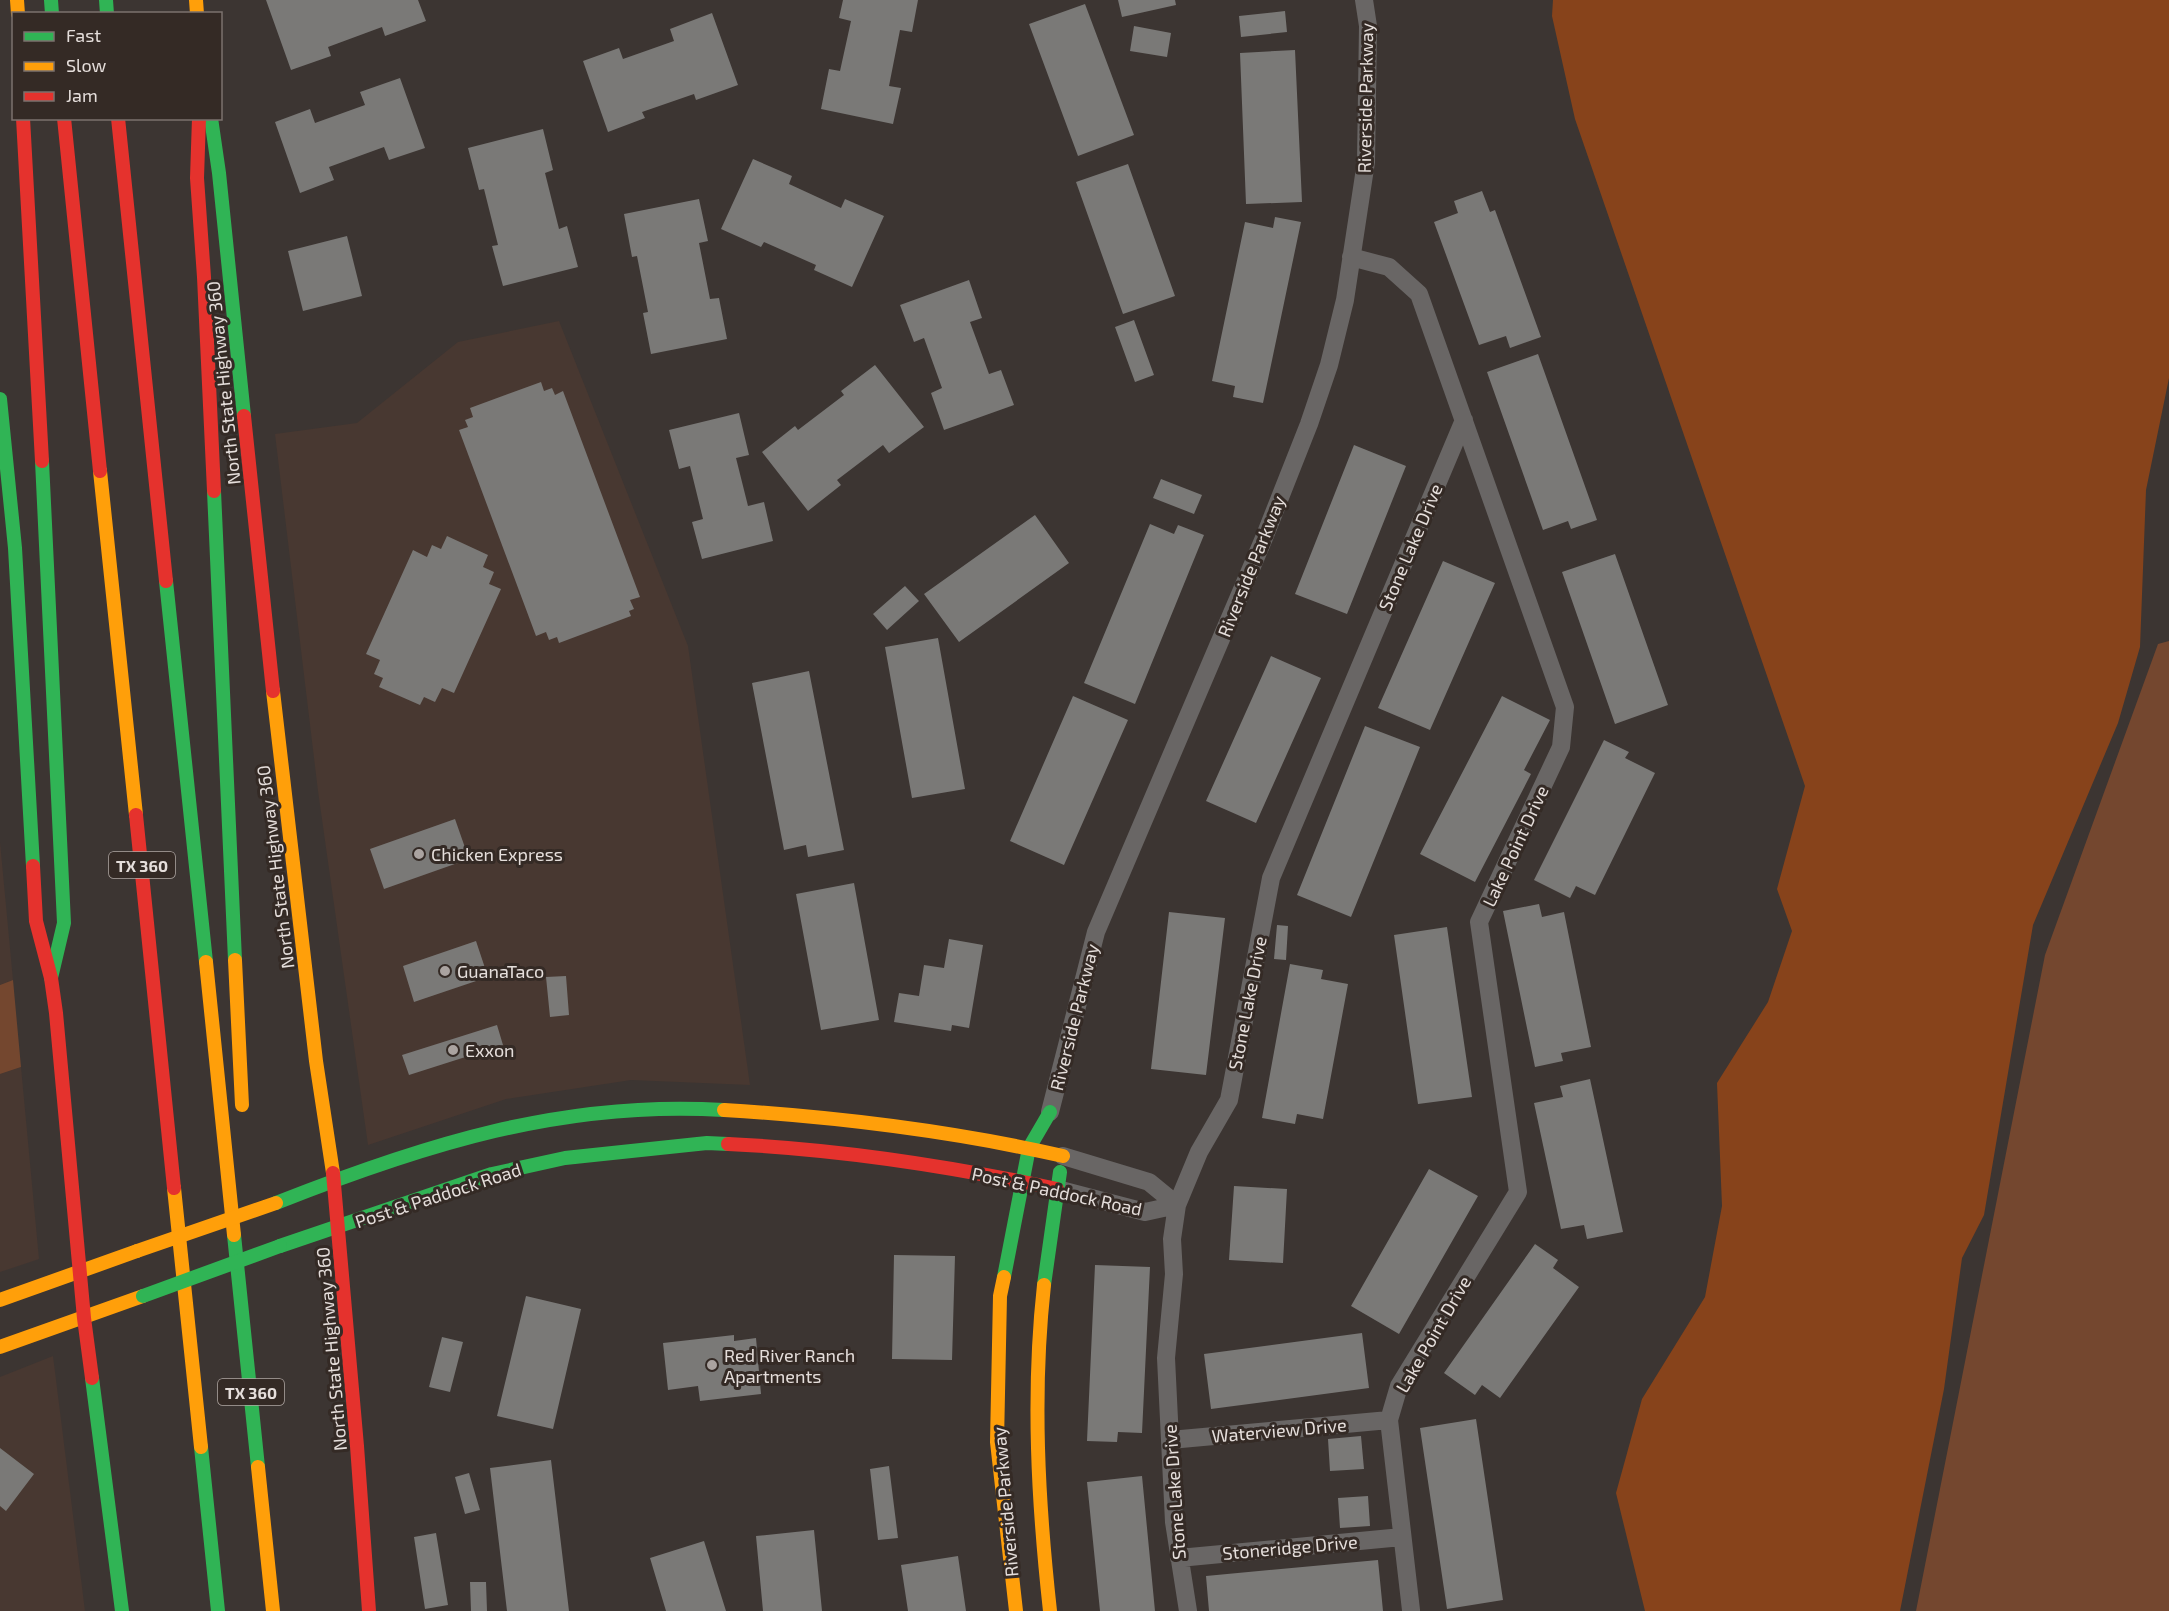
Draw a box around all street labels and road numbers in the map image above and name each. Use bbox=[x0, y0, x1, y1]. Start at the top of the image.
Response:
street label: Riverside Parkway bbox=[1353, 22, 1377, 173]
street label: North State Highway 360 bbox=[201, 280, 245, 486]
street label: Stone Lake Drive bbox=[1373, 480, 1447, 614]
street label: Riverside Parkway bbox=[1213, 492, 1290, 640]
street label: North State Highway 360 bbox=[252, 764, 298, 970]
street label: Lake Point Drive bbox=[1477, 782, 1553, 910]
road number: TX 360 bbox=[109, 852, 175, 878]
street label: Stone Lake Drive bbox=[1223, 934, 1271, 1072]
street label: Riverside Parkway bbox=[1045, 941, 1103, 1093]
street label: Post & Paddock Road bbox=[352, 1158, 524, 1232]
street label: Post & Paddock Road bbox=[970, 1162, 1144, 1220]
street label: North State Highway 360 bbox=[311, 1246, 351, 1452]
street label: Lake Point Drive bbox=[1391, 1272, 1475, 1396]
road number: TX 360 bbox=[218, 1379, 284, 1405]
street label: Waterview Drive bbox=[1211, 1413, 1347, 1447]
street label: Stone Lake Drive bbox=[1158, 1424, 1190, 1560]
street label: Riverside Parkway bbox=[987, 1426, 1023, 1578]
street label: Stoneridge Drive bbox=[1222, 1530, 1358, 1564]

